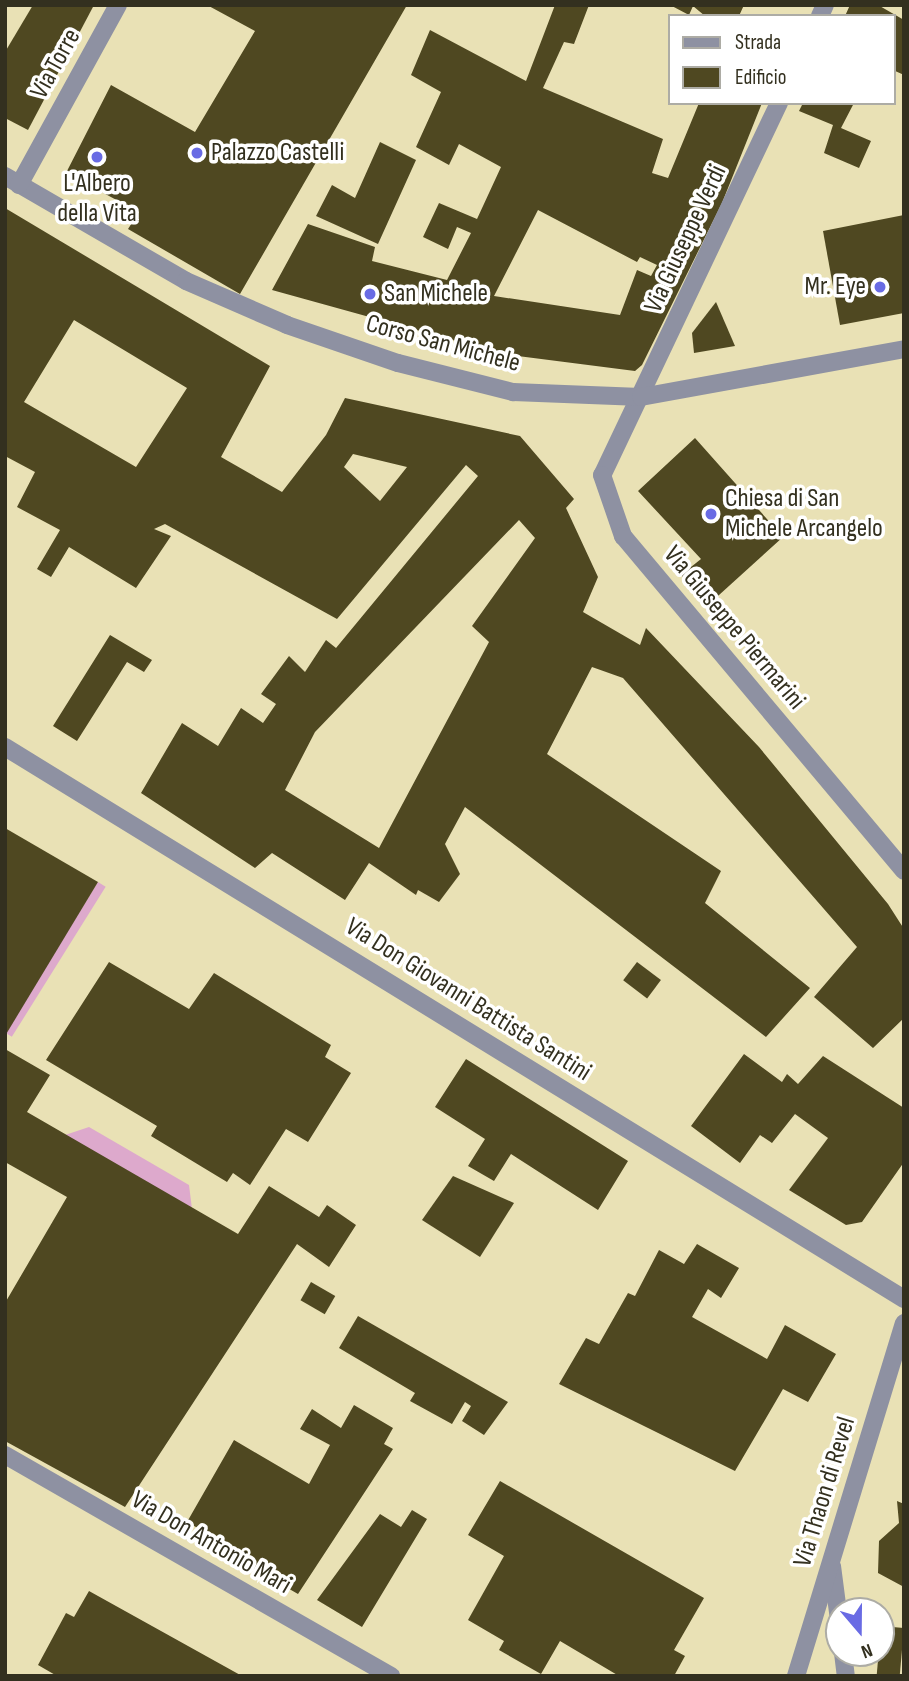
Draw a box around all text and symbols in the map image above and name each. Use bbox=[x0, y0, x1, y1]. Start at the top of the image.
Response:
legend bbox=[668, 14, 895, 105]
street label: Via Torre bbox=[24, 24, 88, 104]
text: Strada bbox=[735, 30, 781, 55]
text: Edificio bbox=[735, 65, 786, 90]
place label: Palazzo Castelli bbox=[211, 137, 344, 169]
marker: Palazzo Castelli bbox=[189, 145, 205, 161]
marker: L'Albero della Vita bbox=[89, 149, 105, 165]
street label: Via Giuseppe Verdi bbox=[638, 160, 734, 318]
place label: L'Albero della Vita bbox=[57, 168, 137, 230]
place label: Mr. Eye bbox=[805, 271, 866, 303]
place label: San Michele bbox=[384, 278, 488, 310]
marker: Mr. Eye bbox=[872, 279, 888, 295]
marker: San Michele bbox=[362, 286, 378, 302]
street label: Corso San Michele bbox=[362, 308, 524, 380]
place label: Chiesa di San Michele Arcangelo bbox=[725, 483, 883, 544]
marker: Chiesa di San Michele Arcangelo bbox=[703, 506, 719, 522]
street label: Via Giuseppe Piermarini bbox=[656, 540, 812, 716]
street label: Via Don Giovanni Battista Santini bbox=[339, 912, 597, 1088]
street label: Via Thaon di Revel bbox=[787, 1413, 863, 1571]
street label: Via Don Antonio Mari bbox=[125, 1485, 297, 1601]
north arrow bbox=[825, 1597, 895, 1667]
text: N bbox=[858, 1638, 875, 1663]

